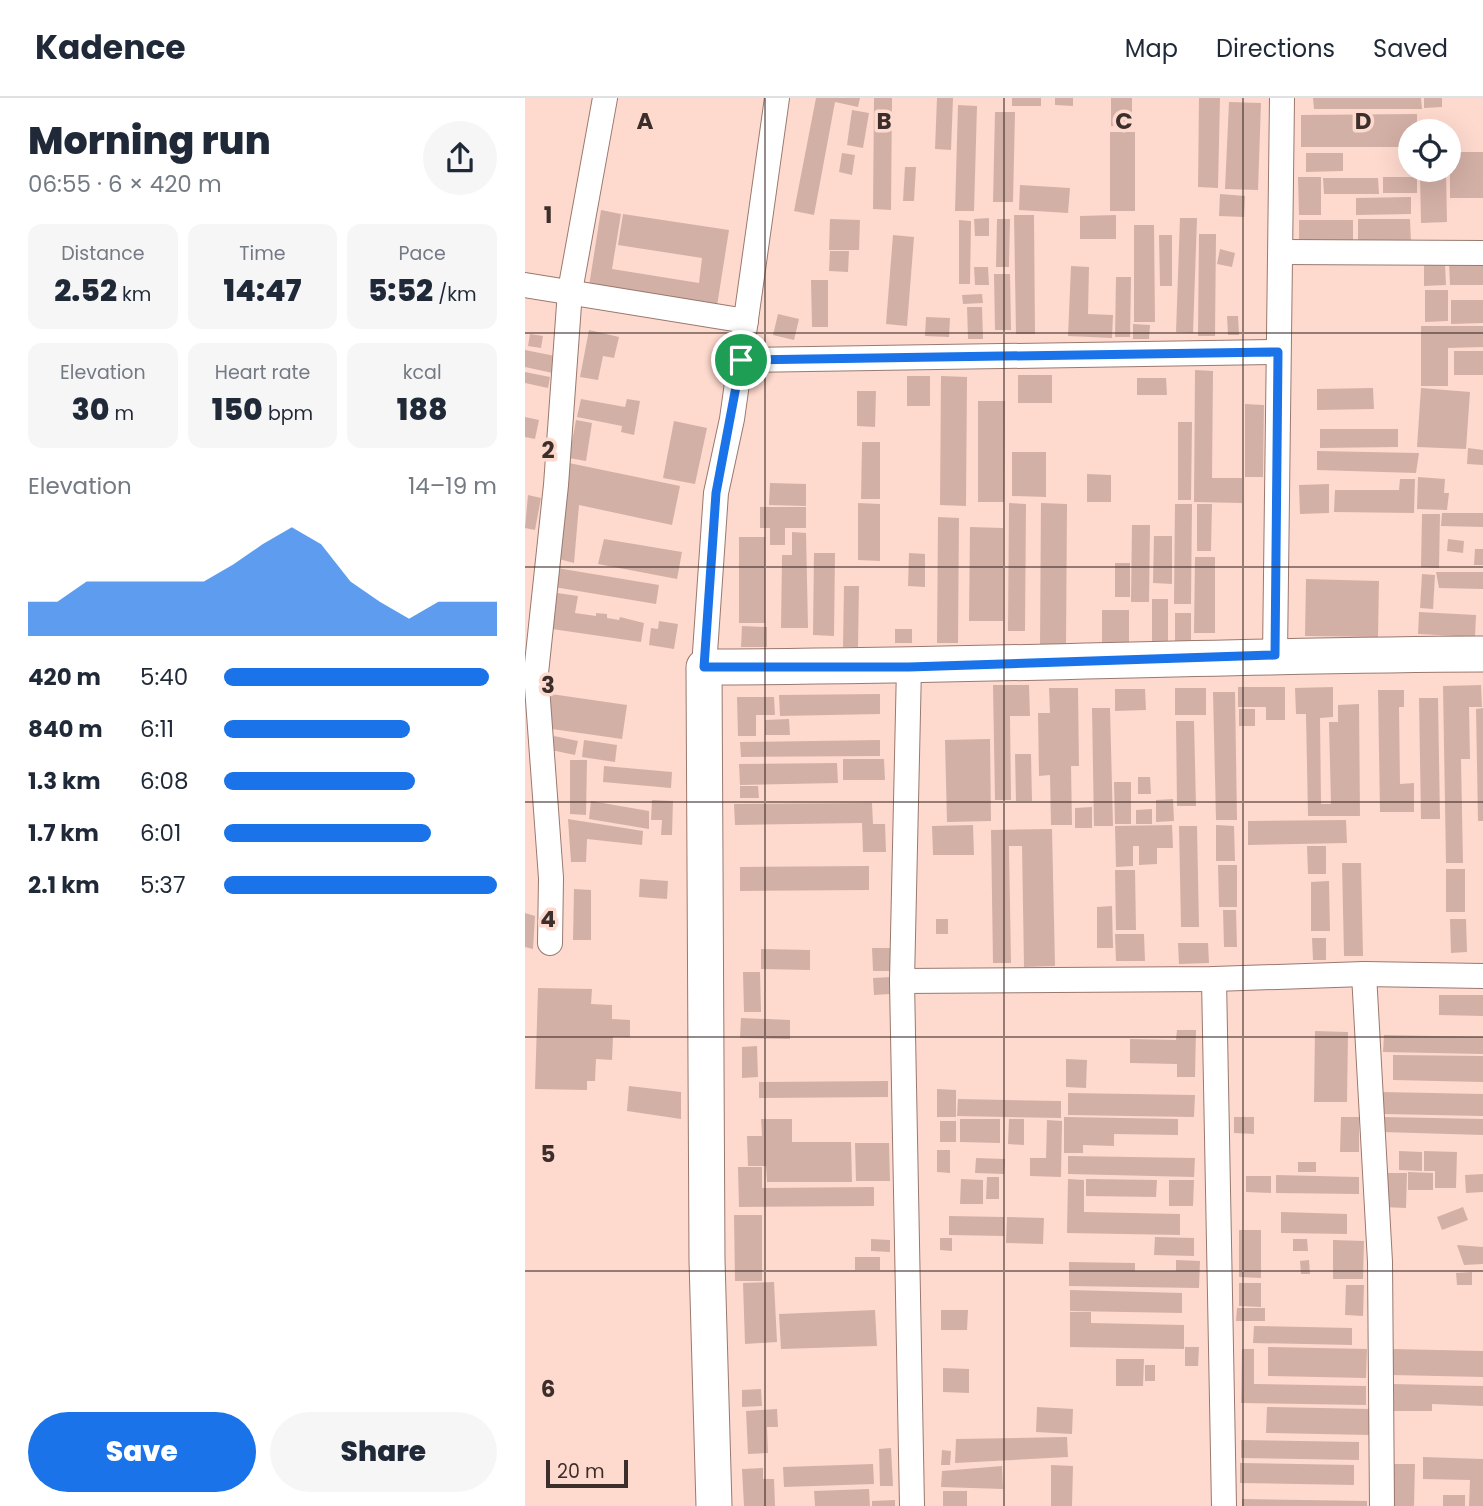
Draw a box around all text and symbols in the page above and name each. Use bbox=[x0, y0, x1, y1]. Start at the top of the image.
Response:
text: Kadence bbox=[35, 24, 186, 71]
text: Map bbox=[1125, 32, 1178, 65]
text: Directions bbox=[1216, 32, 1335, 65]
text: Saved bbox=[1373, 32, 1448, 65]
text: A bbox=[637, 105, 654, 137]
text: B bbox=[876, 105, 892, 137]
text: C bbox=[1115, 105, 1133, 137]
text: D bbox=[1355, 105, 1371, 137]
text: Morning run bbox=[28, 114, 271, 167]
map controls bbox=[1398, 119, 1461, 182]
button: locate bbox=[1398, 119, 1461, 182]
button: share bbox=[423, 121, 497, 195]
text: 06:55 · 6 × 420 m bbox=[28, 168, 222, 200]
text: 1 bbox=[544, 199, 552, 231]
text: Distance bbox=[61, 240, 144, 267]
text: Time bbox=[239, 240, 286, 267]
text: Pace bbox=[399, 240, 446, 267]
text: 2.52 bbox=[54, 269, 117, 312]
text: 14:47 bbox=[224, 269, 301, 312]
text: 5:52 bbox=[368, 269, 433, 312]
text: km bbox=[117, 281, 151, 308]
text: /km bbox=[433, 281, 477, 308]
pin bbox=[711, 330, 771, 390]
icon: arrive bbox=[722, 341, 760, 379]
text: Elevation bbox=[60, 359, 146, 386]
text: Heart rate bbox=[215, 359, 310, 386]
text: kcal bbox=[403, 359, 442, 386]
text: 30 bbox=[71, 388, 110, 431]
text: 150 bbox=[212, 388, 263, 431]
text: 188 bbox=[397, 388, 448, 431]
text: m bbox=[110, 400, 134, 427]
text: bpm bbox=[263, 400, 313, 427]
text: 2 bbox=[541, 434, 555, 466]
text: Elevation bbox=[28, 470, 132, 502]
text: 14–19 m bbox=[408, 470, 497, 502]
text: 420 m bbox=[28, 661, 101, 693]
text: 5:40 bbox=[140, 661, 188, 693]
text: 3 bbox=[541, 669, 555, 701]
text: 840 m bbox=[28, 713, 103, 745]
text: 6:11 bbox=[140, 713, 174, 745]
text: 1.3 km bbox=[28, 765, 101, 797]
text: 6:08 bbox=[140, 765, 188, 797]
text: 1.7 km bbox=[28, 817, 99, 849]
text: 6:01 bbox=[140, 817, 181, 849]
text: 2.1 km bbox=[28, 869, 100, 901]
text: 5:37 bbox=[140, 869, 185, 901]
text: 4 bbox=[540, 903, 556, 935]
text: 5 bbox=[541, 1138, 555, 1170]
text: 6 bbox=[541, 1373, 555, 1405]
button: Save bbox=[28, 1412, 256, 1492]
button: Share bbox=[270, 1412, 497, 1492]
scale bar bbox=[546, 1457, 628, 1489]
text: 20 m bbox=[557, 1458, 605, 1485]

